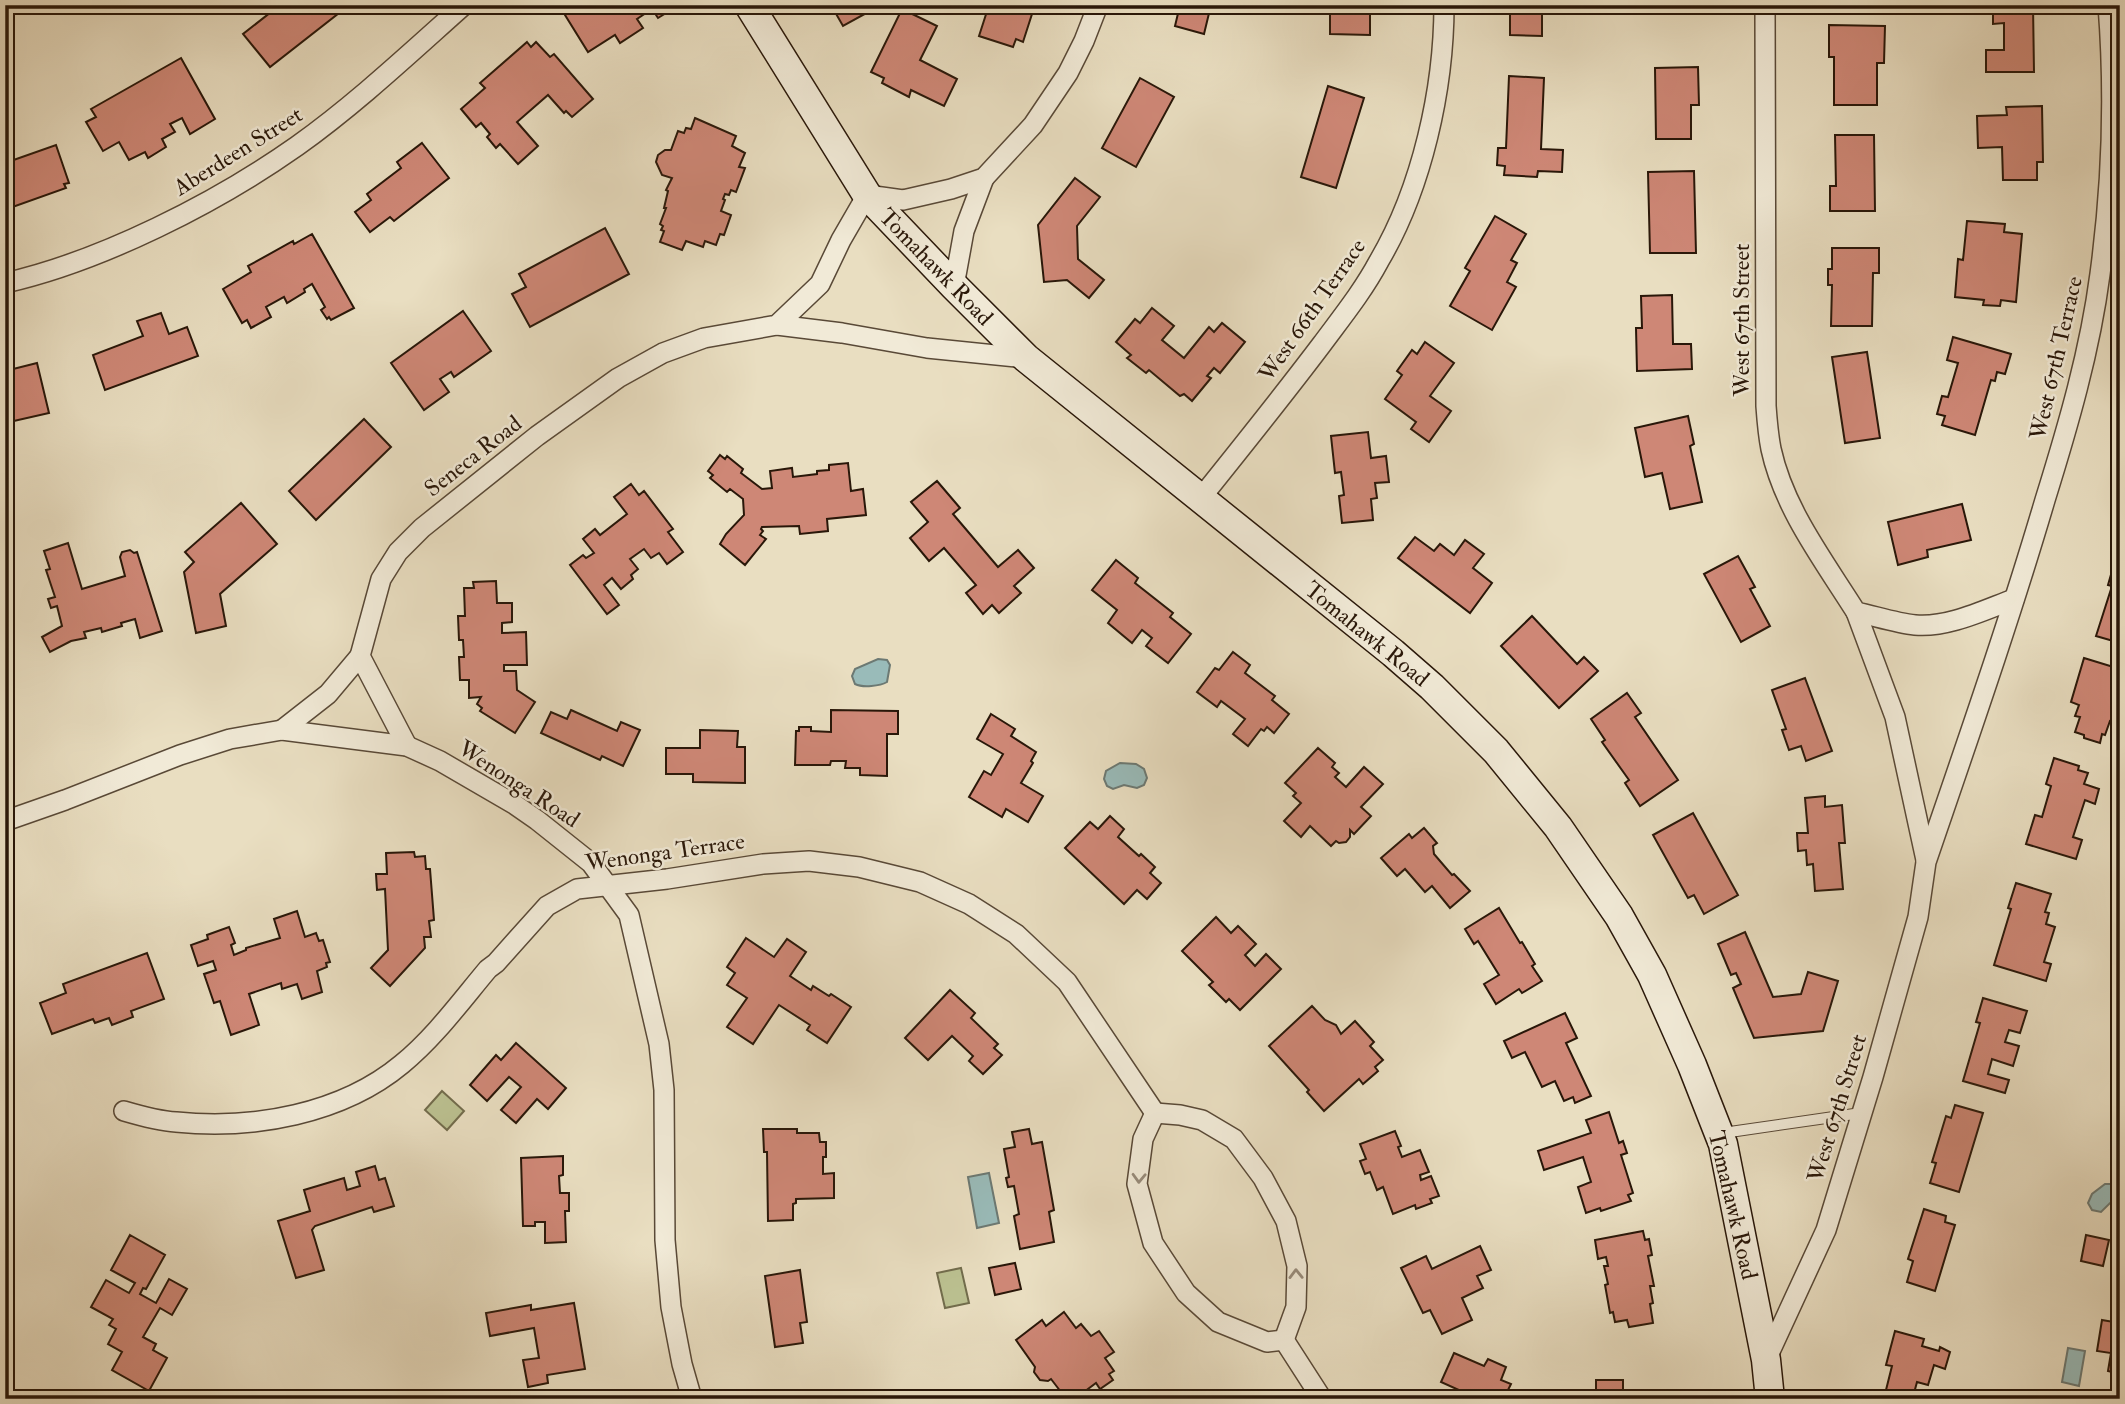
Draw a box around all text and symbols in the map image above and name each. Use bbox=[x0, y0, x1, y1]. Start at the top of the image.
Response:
street label: Aberdeen Street bbox=[167, 100, 308, 203]
street label: Tomahawk Road bbox=[873, 202, 999, 332]
street label: West 66th Terrace bbox=[1251, 233, 1372, 388]
street label: West 67th Street bbox=[1727, 243, 1756, 398]
street label: West 67th Terrace bbox=[2023, 273, 2089, 444]
street label: Seneca Road bbox=[419, 409, 527, 503]
street label: Tomahawk Road bbox=[1299, 575, 1435, 693]
street label: Wenonga Road bbox=[452, 733, 585, 834]
street label: Wenonga Terrace bbox=[582, 826, 747, 878]
street label: West 67th Street bbox=[1800, 1031, 1873, 1186]
street label: Tomahawk Road bbox=[1702, 1128, 1764, 1282]
one-way arrow bbox=[1131, 1173, 1146, 1184]
one-way arrow bbox=[1289, 1268, 1304, 1279]

